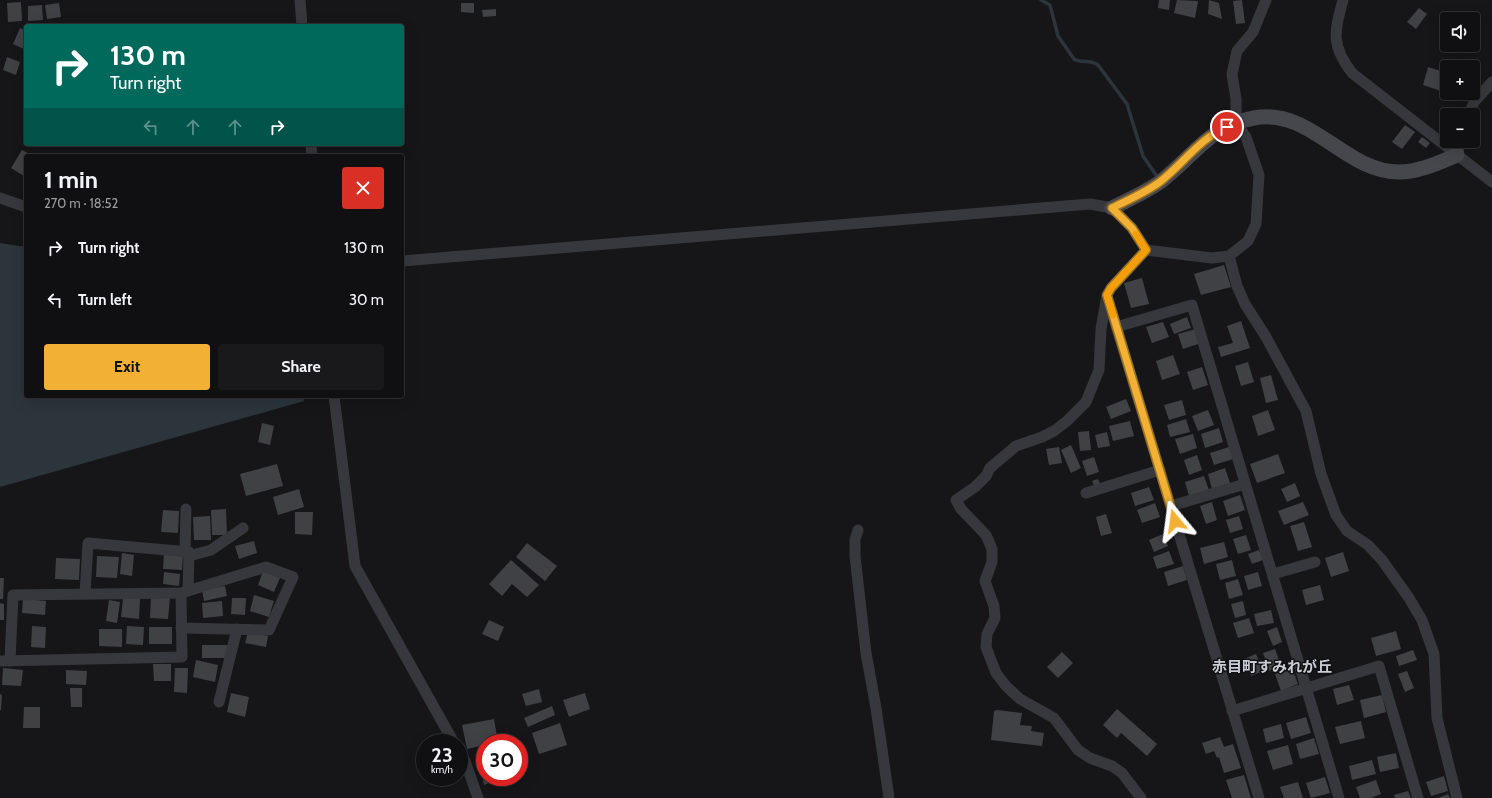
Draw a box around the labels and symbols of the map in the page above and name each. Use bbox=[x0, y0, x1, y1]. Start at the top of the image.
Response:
pin bbox=[1210, 110, 1244, 144]
position arrow bbox=[1154, 500, 1196, 542]
district label: 赤目町すみれが丘 bbox=[1212, 658, 1332, 676]
speed limit sign: 30 bbox=[476, 734, 528, 786]

